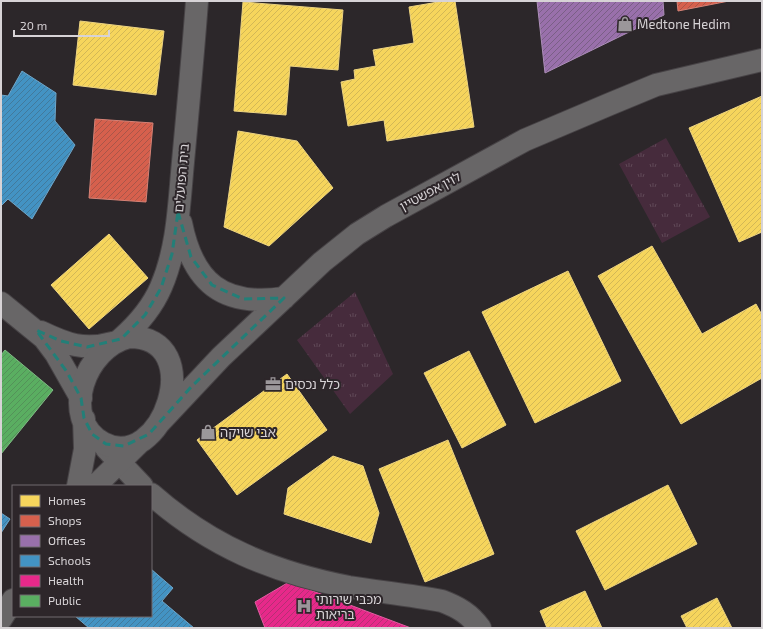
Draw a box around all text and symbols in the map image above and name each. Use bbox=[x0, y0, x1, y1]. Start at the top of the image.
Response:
scale bar bbox=[14, 12, 109, 38]
shop icon: Medtone Hedim bbox=[616, 15, 634, 33]
place label: Medtone Hedim bbox=[637, 16, 730, 32]
text: 20 m bbox=[20, 18, 47, 32]
street label: בית הפועלים bbox=[170, 143, 192, 213]
street label: לוין אפשטיין bbox=[397, 168, 464, 214]
office icon: כלל נכסים bbox=[264, 375, 282, 393]
place label: כלל נכסים bbox=[285, 376, 340, 392]
shop icon: אבי שויקה bbox=[199, 423, 217, 441]
place label: אבי שויקה bbox=[220, 424, 276, 440]
legend bbox=[12, 485, 152, 617]
text: Homes bbox=[48, 493, 86, 507]
text: Shops bbox=[48, 513, 82, 527]
text: Offices bbox=[48, 533, 85, 547]
text: Schools bbox=[48, 553, 91, 567]
text: Health bbox=[48, 573, 84, 587]
place label: מכבי שירותי בריאות bbox=[316, 591, 382, 622]
text: Public bbox=[48, 593, 81, 607]
hospital icon: מכבי שירותי בריאות bbox=[295, 597, 313, 615]

